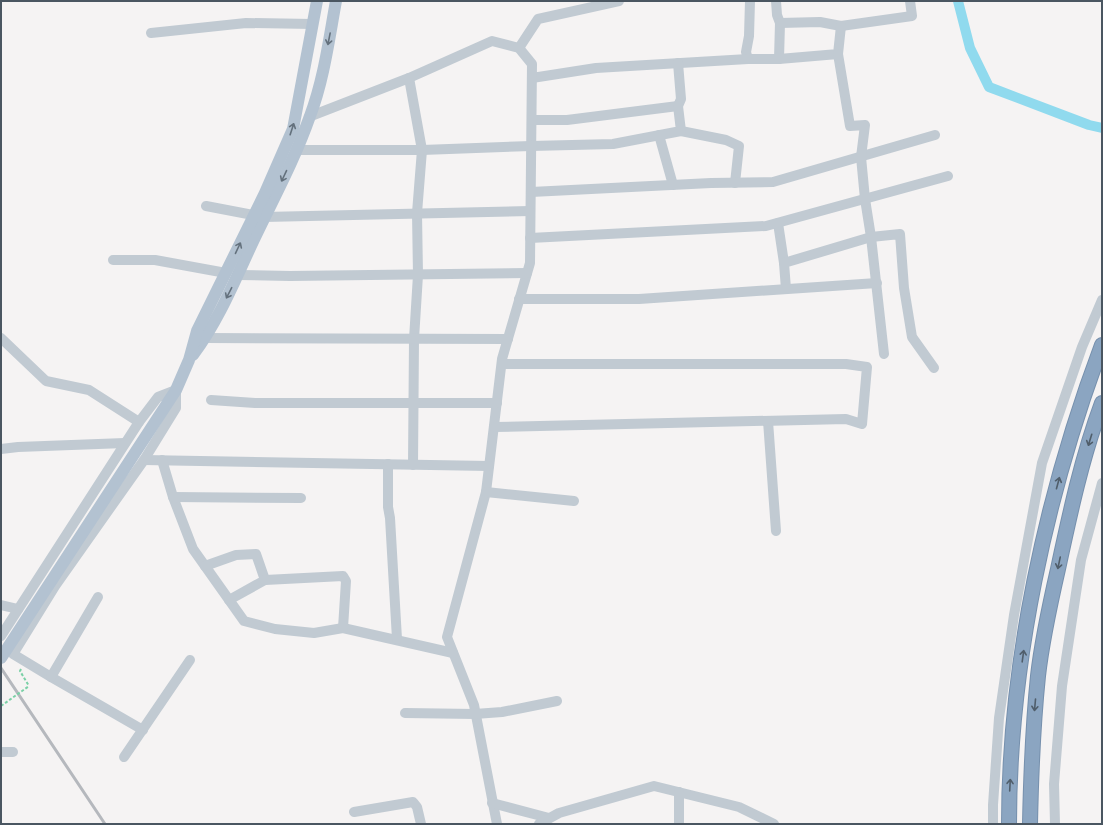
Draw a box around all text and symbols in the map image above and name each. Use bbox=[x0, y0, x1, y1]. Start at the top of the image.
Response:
one-way arrow bbox=[325, 32, 333, 45]
one-way arrow bbox=[289, 123, 296, 136]
one-way arrow bbox=[280, 169, 287, 181]
one-way arrow bbox=[235, 242, 242, 254]
one-way arrow bbox=[224, 287, 232, 299]
one-way arrow bbox=[1086, 433, 1093, 446]
one-way arrow bbox=[1054, 476, 1062, 489]
one-way arrow bbox=[1055, 556, 1063, 569]
one-way arrow bbox=[1019, 650, 1027, 663]
one-way arrow bbox=[1032, 698, 1039, 711]
one-way arrow bbox=[1007, 779, 1014, 792]

